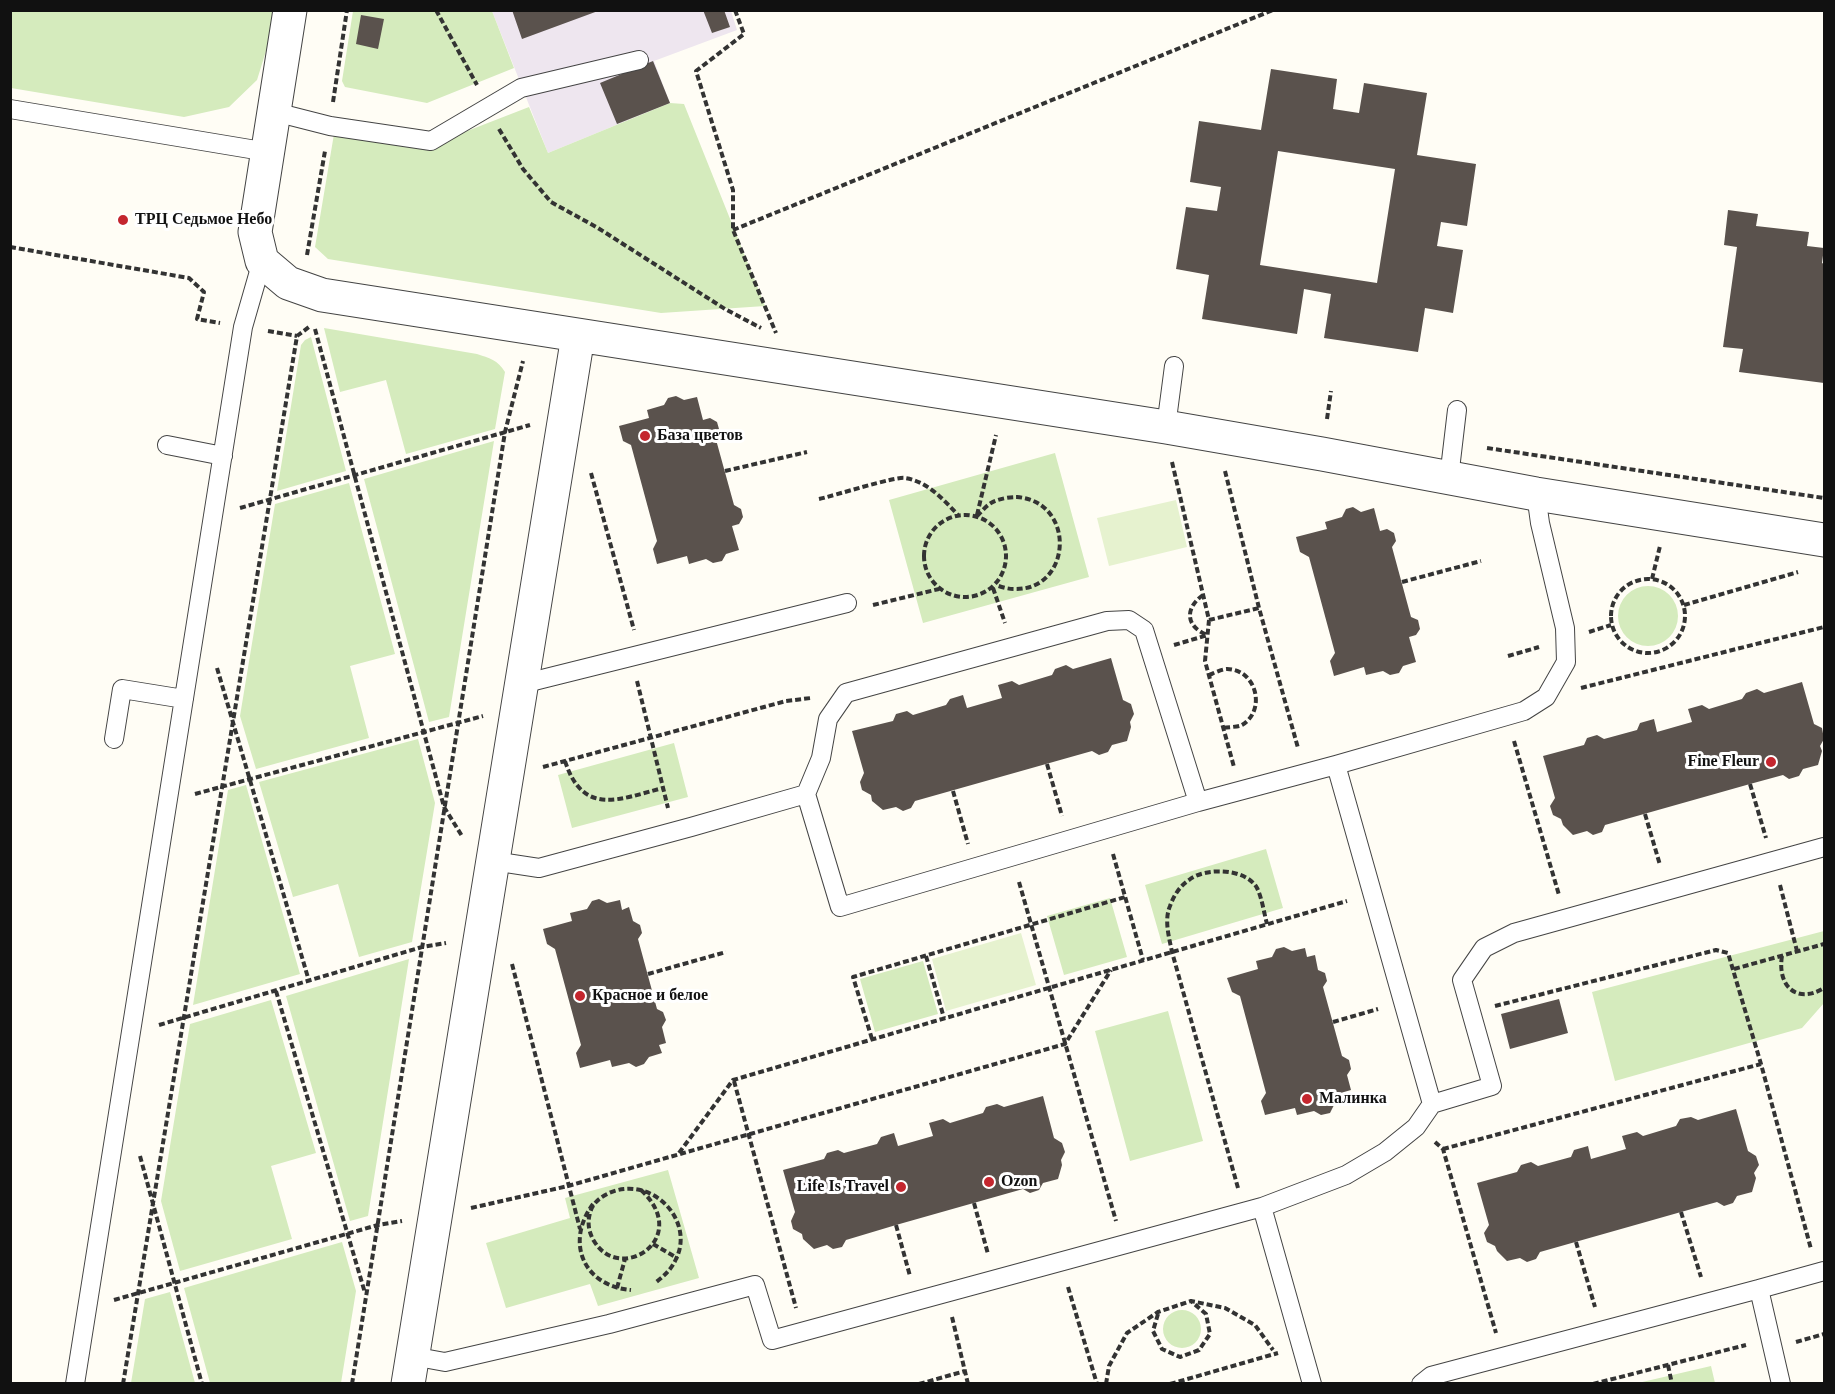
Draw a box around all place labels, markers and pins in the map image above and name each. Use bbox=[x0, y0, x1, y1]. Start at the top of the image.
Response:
place label: ТРЦ Седьмое Небо bbox=[135, 210, 272, 230]
marker: ТРЦ Седьмое Небо bbox=[116, 213, 130, 227]
place label: База цветов bbox=[657, 426, 743, 446]
marker: База цветов bbox=[638, 429, 652, 443]
place label: Fine Fleur bbox=[1687, 752, 1759, 772]
marker: Fine Fleur bbox=[1764, 755, 1778, 769]
place label: Красное и белое bbox=[592, 986, 708, 1006]
marker: Красное и белое bbox=[573, 989, 587, 1003]
place label: Малинка bbox=[1319, 1089, 1387, 1109]
marker: Малинка bbox=[1300, 1092, 1314, 1106]
place label: Ozon bbox=[1001, 1172, 1037, 1192]
marker: Ozon bbox=[982, 1175, 996, 1189]
place label: Life Is Travel bbox=[797, 1177, 889, 1197]
marker: Life Is Travel bbox=[894, 1180, 908, 1194]

